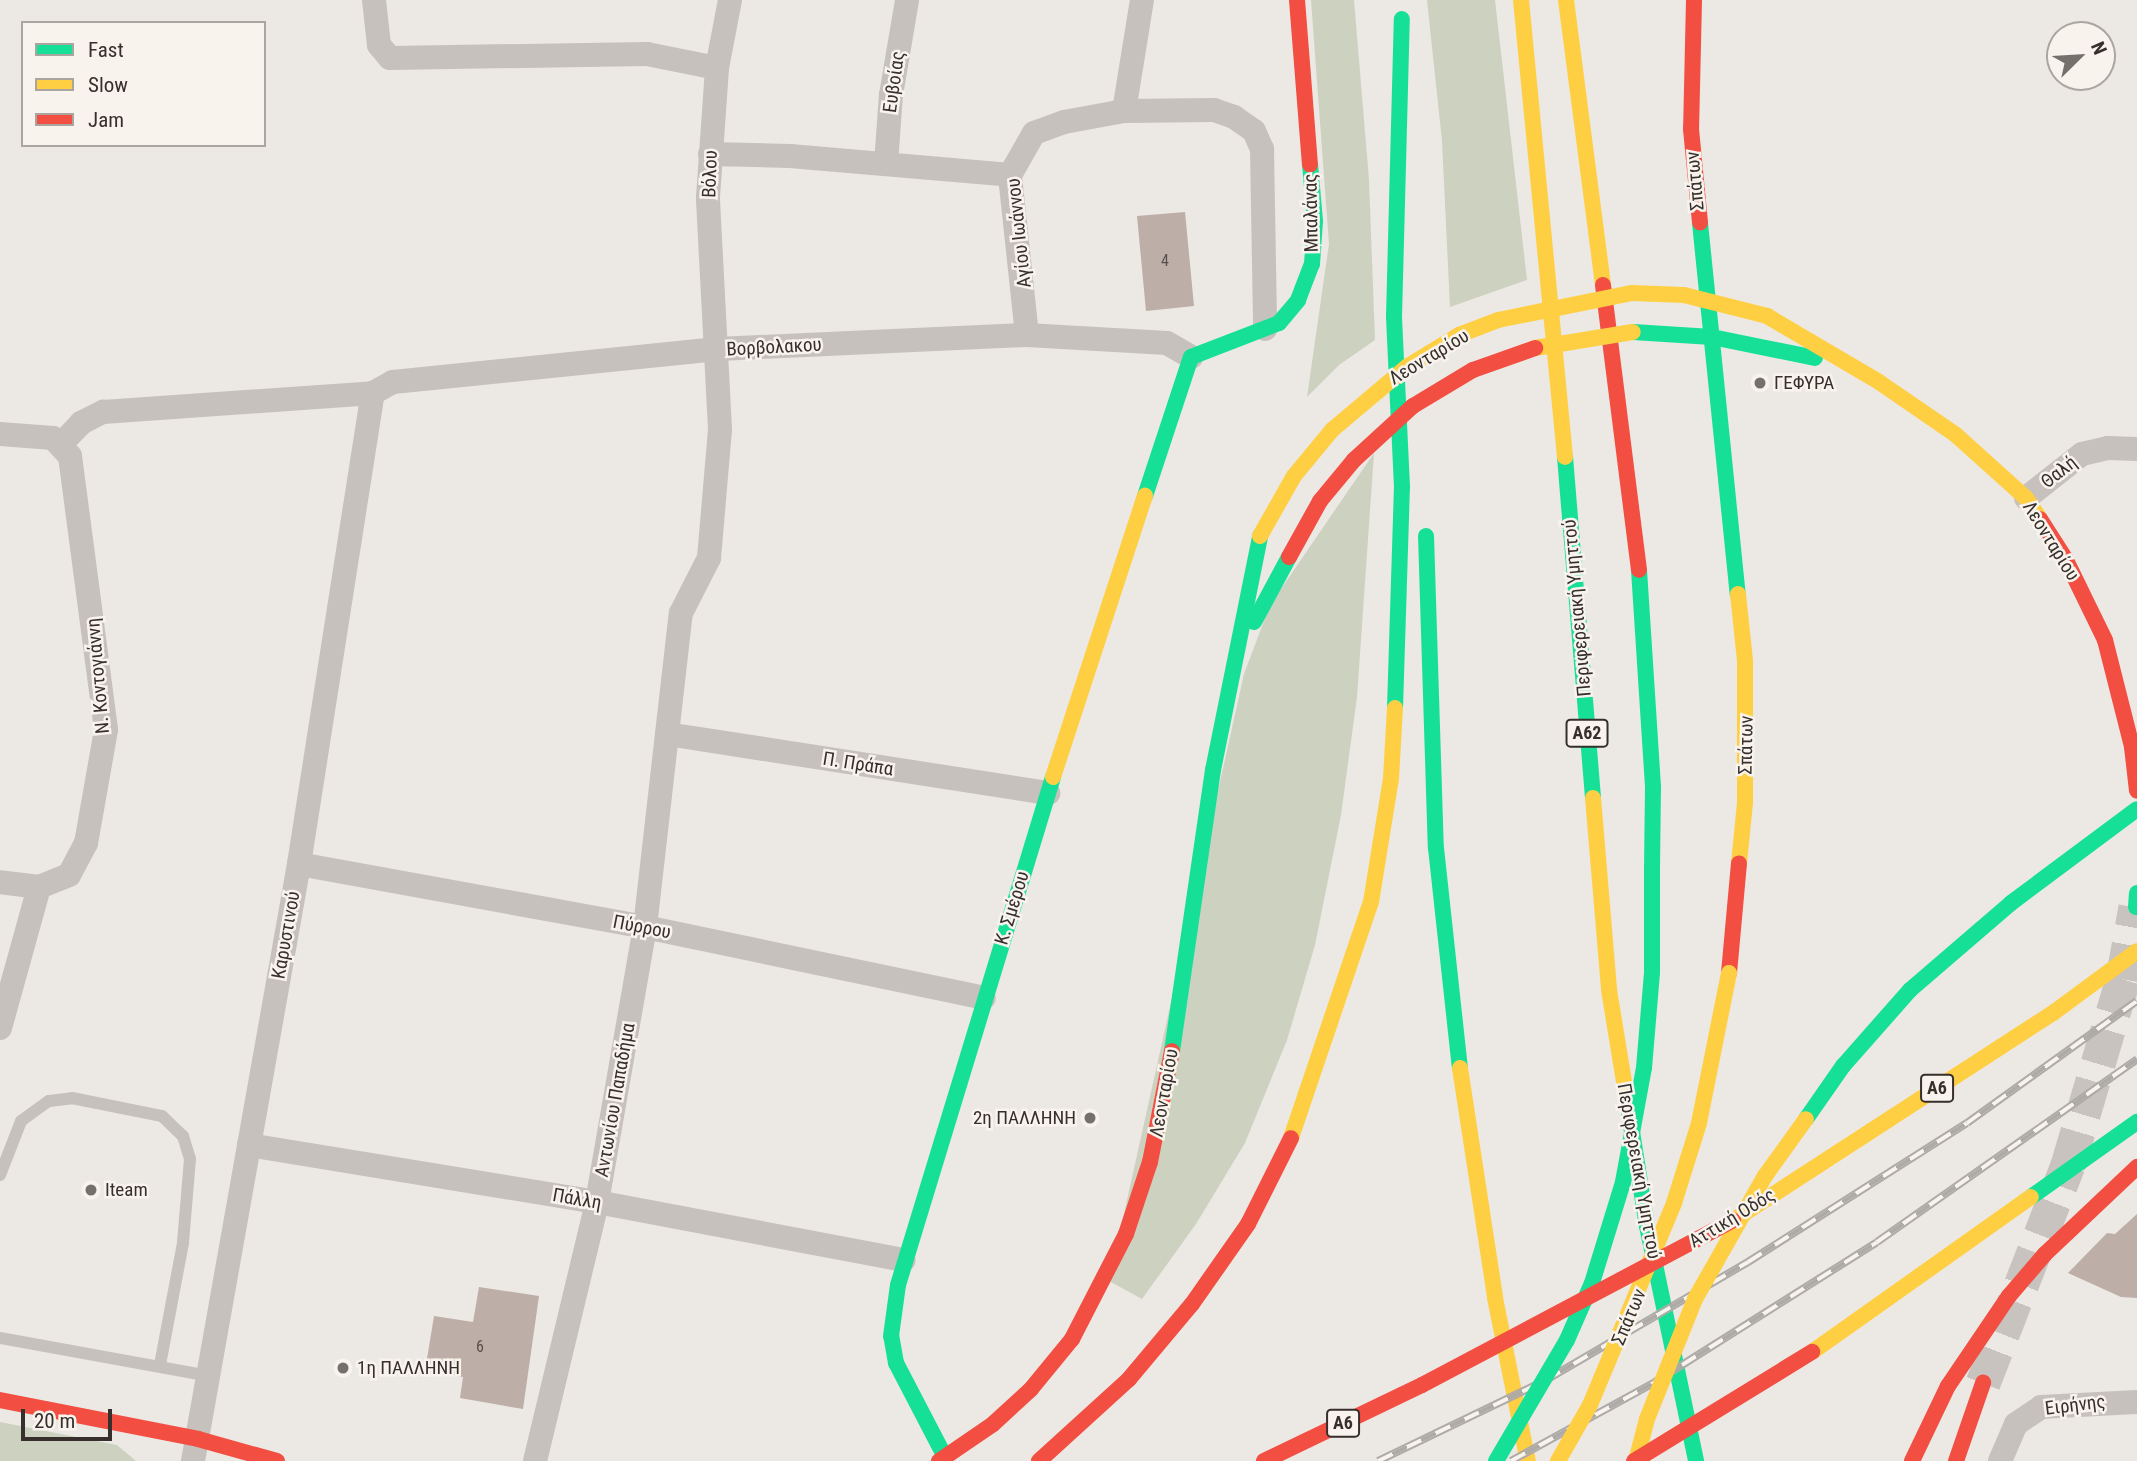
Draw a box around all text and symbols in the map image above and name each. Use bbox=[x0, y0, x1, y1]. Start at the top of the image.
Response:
legend bbox=[21, 21, 266, 147]
north arrow bbox=[2046, 21, 2116, 91]
text: Fast bbox=[88, 38, 124, 62]
text: N bbox=[2086, 38, 2112, 58]
street label: Ευβοίας bbox=[878, 50, 910, 114]
text: Slow bbox=[88, 73, 128, 97]
text: Jam bbox=[88, 108, 124, 132]
street label: Βόλου bbox=[698, 150, 722, 198]
street label: Σπάτων bbox=[1681, 151, 1709, 211]
street label: Μπαλάνας bbox=[1299, 173, 1323, 253]
street label: Αγίου Ιωάννου bbox=[1002, 177, 1036, 289]
house number: 4 bbox=[1161, 251, 1169, 271]
street label: Λεονταρίου bbox=[1385, 324, 1473, 390]
street label: Βορβολακου bbox=[726, 333, 822, 361]
place label: ΓΕΦΥΡΑ bbox=[1774, 372, 1834, 394]
marker: ΓΕΦΥΡΑ bbox=[1752, 375, 1768, 391]
street label: Θαλή bbox=[2036, 451, 2082, 493]
street label: Λεονταρίου bbox=[2018, 497, 2084, 585]
street label: Περιφερειακή Υμηττού bbox=[1558, 518, 1596, 698]
street label: Ν. Koντογιάννη bbox=[82, 617, 114, 735]
street label: Σπάτων bbox=[1734, 715, 1758, 775]
road number: Α62 bbox=[1564, 718, 1610, 748]
street label: Π. Πράπα bbox=[821, 747, 895, 781]
street label: Κ. Σμέρου bbox=[990, 868, 1034, 948]
street label: Καρυστινού bbox=[267, 889, 305, 981]
street label: Πύρρου bbox=[611, 910, 673, 944]
street label: Αντωνίου Παπαδήμα bbox=[590, 1021, 640, 1179]
street label: Λεονταρίου bbox=[1145, 1047, 1183, 1139]
road number: Α6 bbox=[1920, 1073, 1954, 1102]
street label: Περιφερειακή Υμηττού bbox=[1612, 1081, 1666, 1261]
place label: 2η ΠΑΛΛΗΝΗ bbox=[973, 1107, 1076, 1129]
marker: 2η ΠΑΛΛΗΝΗ bbox=[1082, 1110, 1098, 1126]
place label: Iteam bbox=[105, 1179, 148, 1201]
marker: Iteam bbox=[83, 1182, 99, 1198]
street label: Πάλλη bbox=[551, 1183, 603, 1215]
street label: Αττική Οδός bbox=[1685, 1183, 1779, 1253]
street label: Σπάτων bbox=[1607, 1285, 1651, 1349]
house number: 6 bbox=[476, 1337, 484, 1357]
place label: 1η ΠΑΛΛΗΝΗ bbox=[357, 1357, 460, 1379]
marker: 1η ΠΑΛΛΗΝΗ bbox=[335, 1360, 351, 1376]
street label: Ειρήνης bbox=[2044, 1390, 2106, 1420]
scale bar bbox=[24, 1394, 116, 1438]
road number: Α6 bbox=[1326, 1408, 1360, 1438]
text: 20 m bbox=[34, 1409, 75, 1433]

